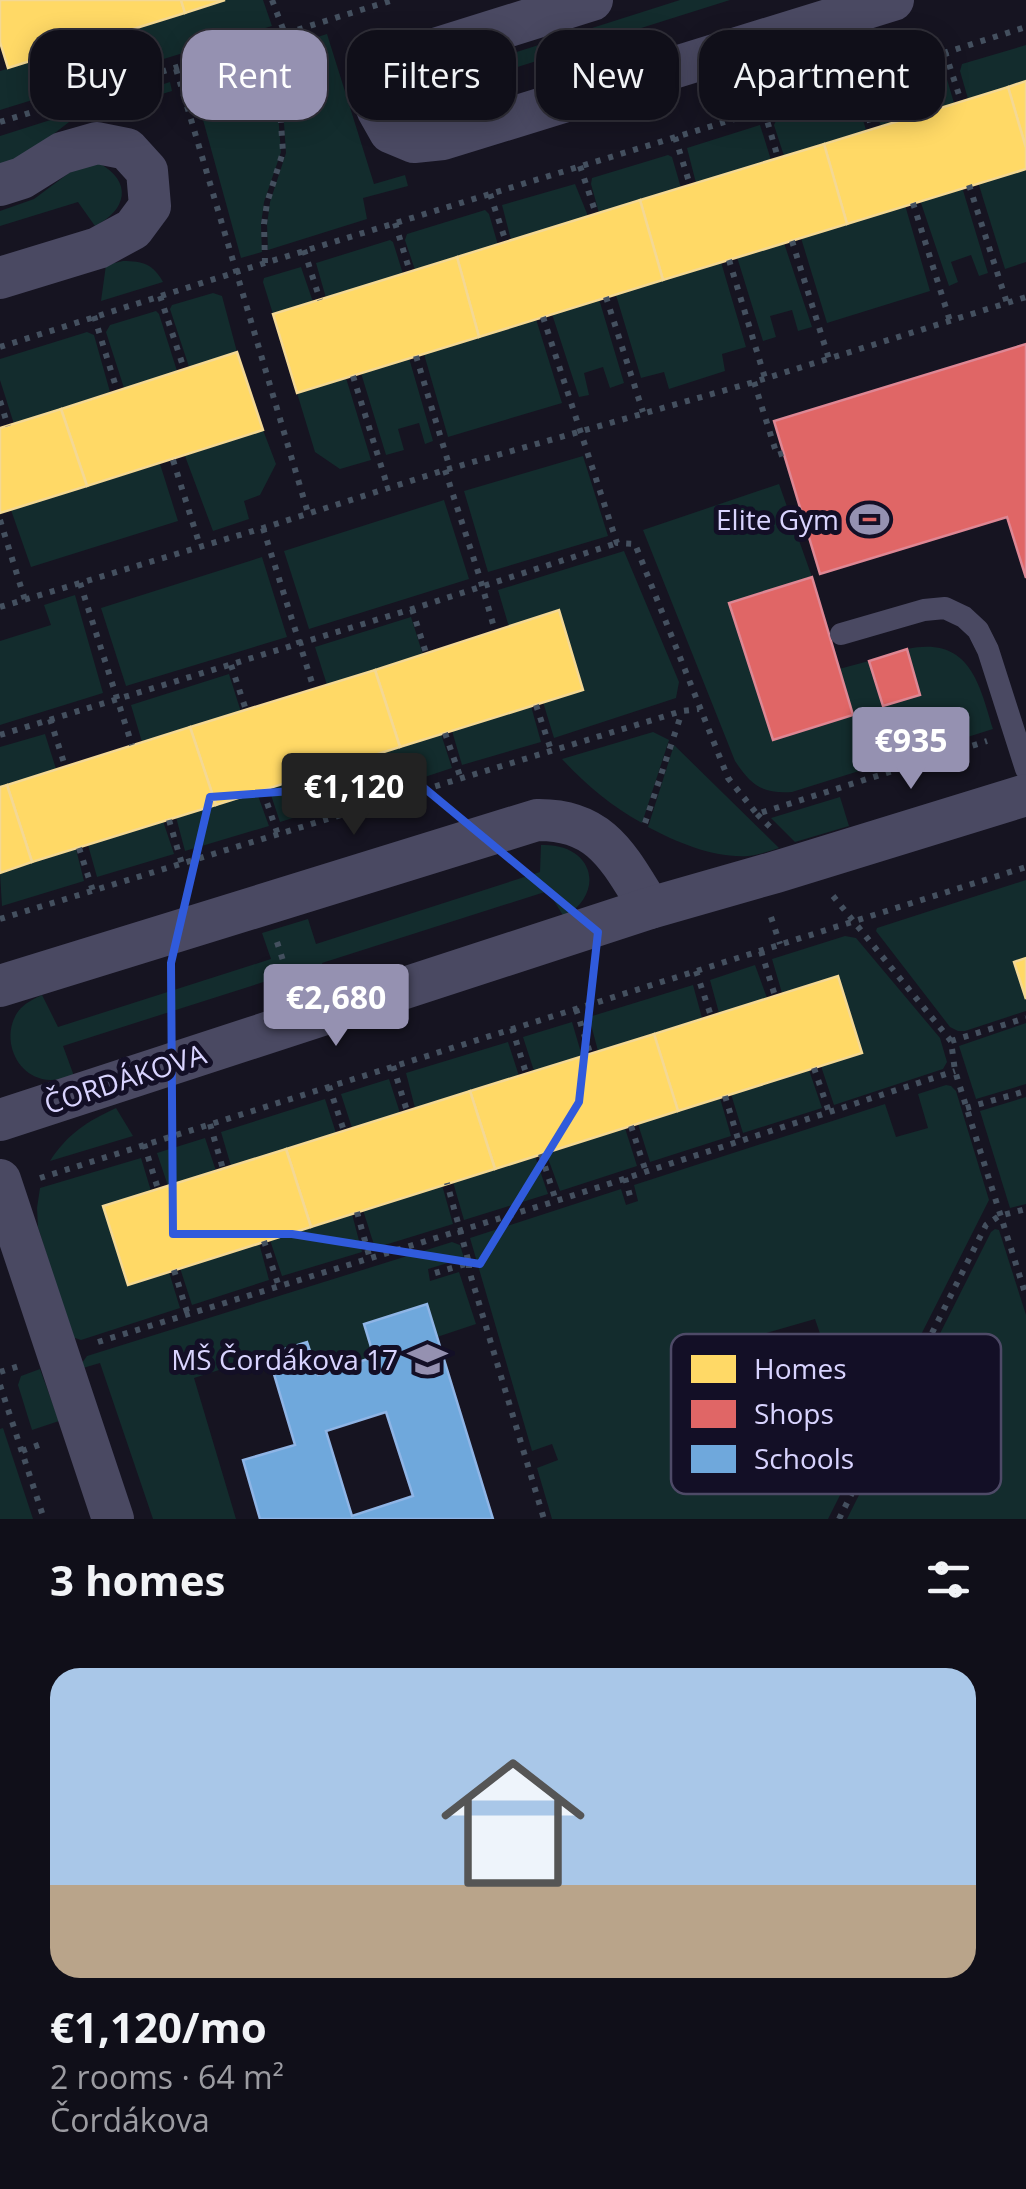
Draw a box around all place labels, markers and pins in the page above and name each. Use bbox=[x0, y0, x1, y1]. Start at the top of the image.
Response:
sports icon: Elite Gym bbox=[848, 499, 890, 541]
place label: Elite Gym bbox=[716, 500, 839, 538]
pin: €935 bbox=[852, 707, 970, 792]
pin: €1,120 bbox=[273, 753, 435, 838]
pin: €2,680 bbox=[255, 964, 417, 1049]
school or university icon: MŠ Čordákova 17 bbox=[407, 1339, 449, 1381]
place label: MŠ Čordákova 17 bbox=[171, 1340, 398, 1378]

